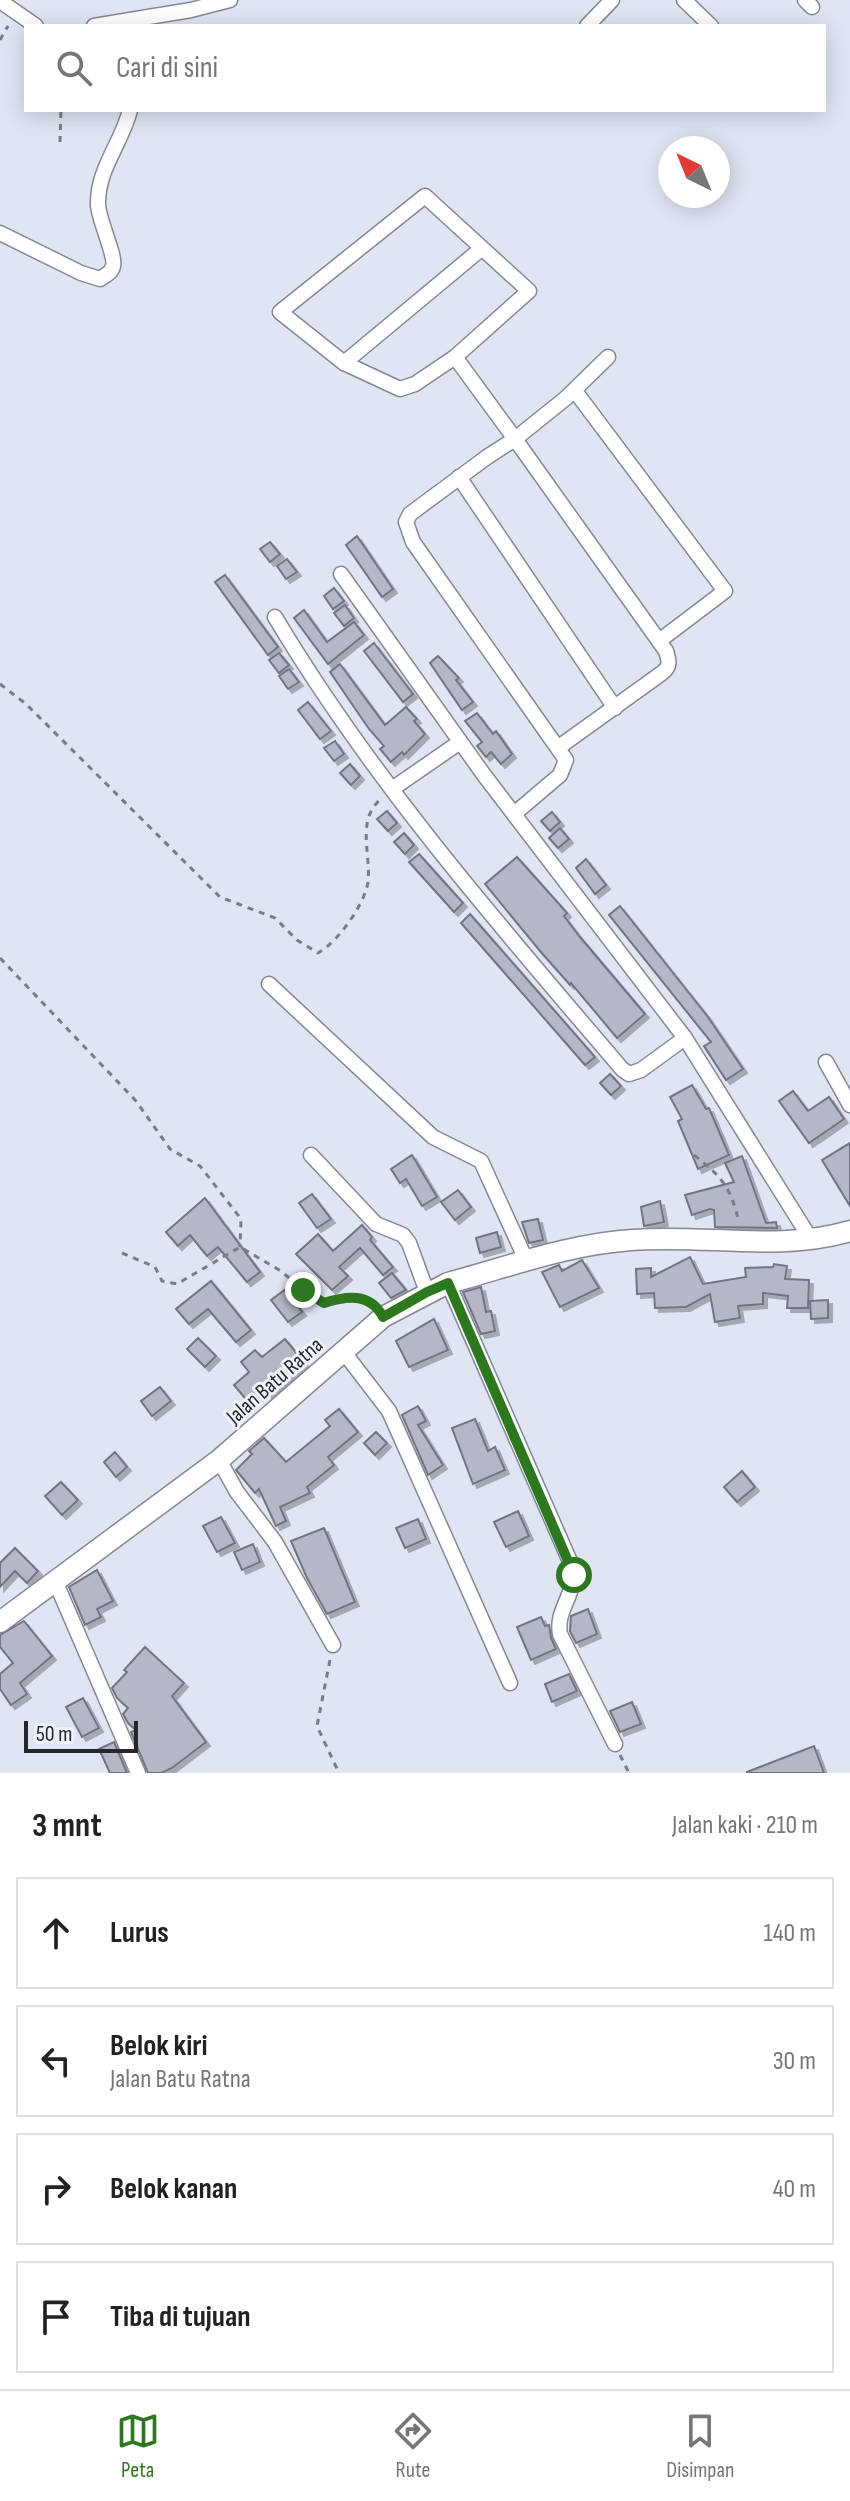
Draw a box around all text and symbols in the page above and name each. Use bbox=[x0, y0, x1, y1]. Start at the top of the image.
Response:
search box bbox=[24, 24, 826, 112]
icon: search bbox=[52, 46, 96, 90]
text: Cari di sini bbox=[116, 50, 218, 86]
north arrow bbox=[658, 136, 730, 208]
route end bbox=[285, 1272, 321, 1308]
street label: Jalan Batu Ratna bbox=[220, 1332, 329, 1431]
route start bbox=[556, 1557, 592, 1593]
scale bar bbox=[24, 1717, 138, 1753]
text: 50 m bbox=[36, 1721, 72, 1748]
text: 3 mnt bbox=[32, 1805, 102, 1846]
text: Jalan kaki · 210 m bbox=[672, 1810, 818, 1841]
icon: ahead bbox=[34, 1911, 78, 1955]
text: Lurus bbox=[110, 1915, 169, 1951]
text: 140 m bbox=[764, 1918, 816, 1949]
text: Belok kiri bbox=[110, 2028, 208, 2064]
icon: left bbox=[34, 2039, 78, 2083]
text: 30 m bbox=[773, 2046, 816, 2077]
text: Jalan Batu Ratna bbox=[110, 2064, 251, 2095]
icon: right bbox=[34, 2167, 78, 2211]
text: Belok kanan bbox=[110, 2171, 237, 2207]
text: 40 m bbox=[773, 2174, 816, 2205]
icon: arrive bbox=[34, 2295, 78, 2339]
text: Tiba di tujuan bbox=[110, 2299, 251, 2335]
tab: Peta bbox=[116, 2409, 160, 2484]
tab: Rute bbox=[391, 2409, 435, 2484]
tab: Disimpan bbox=[666, 2409, 734, 2484]

